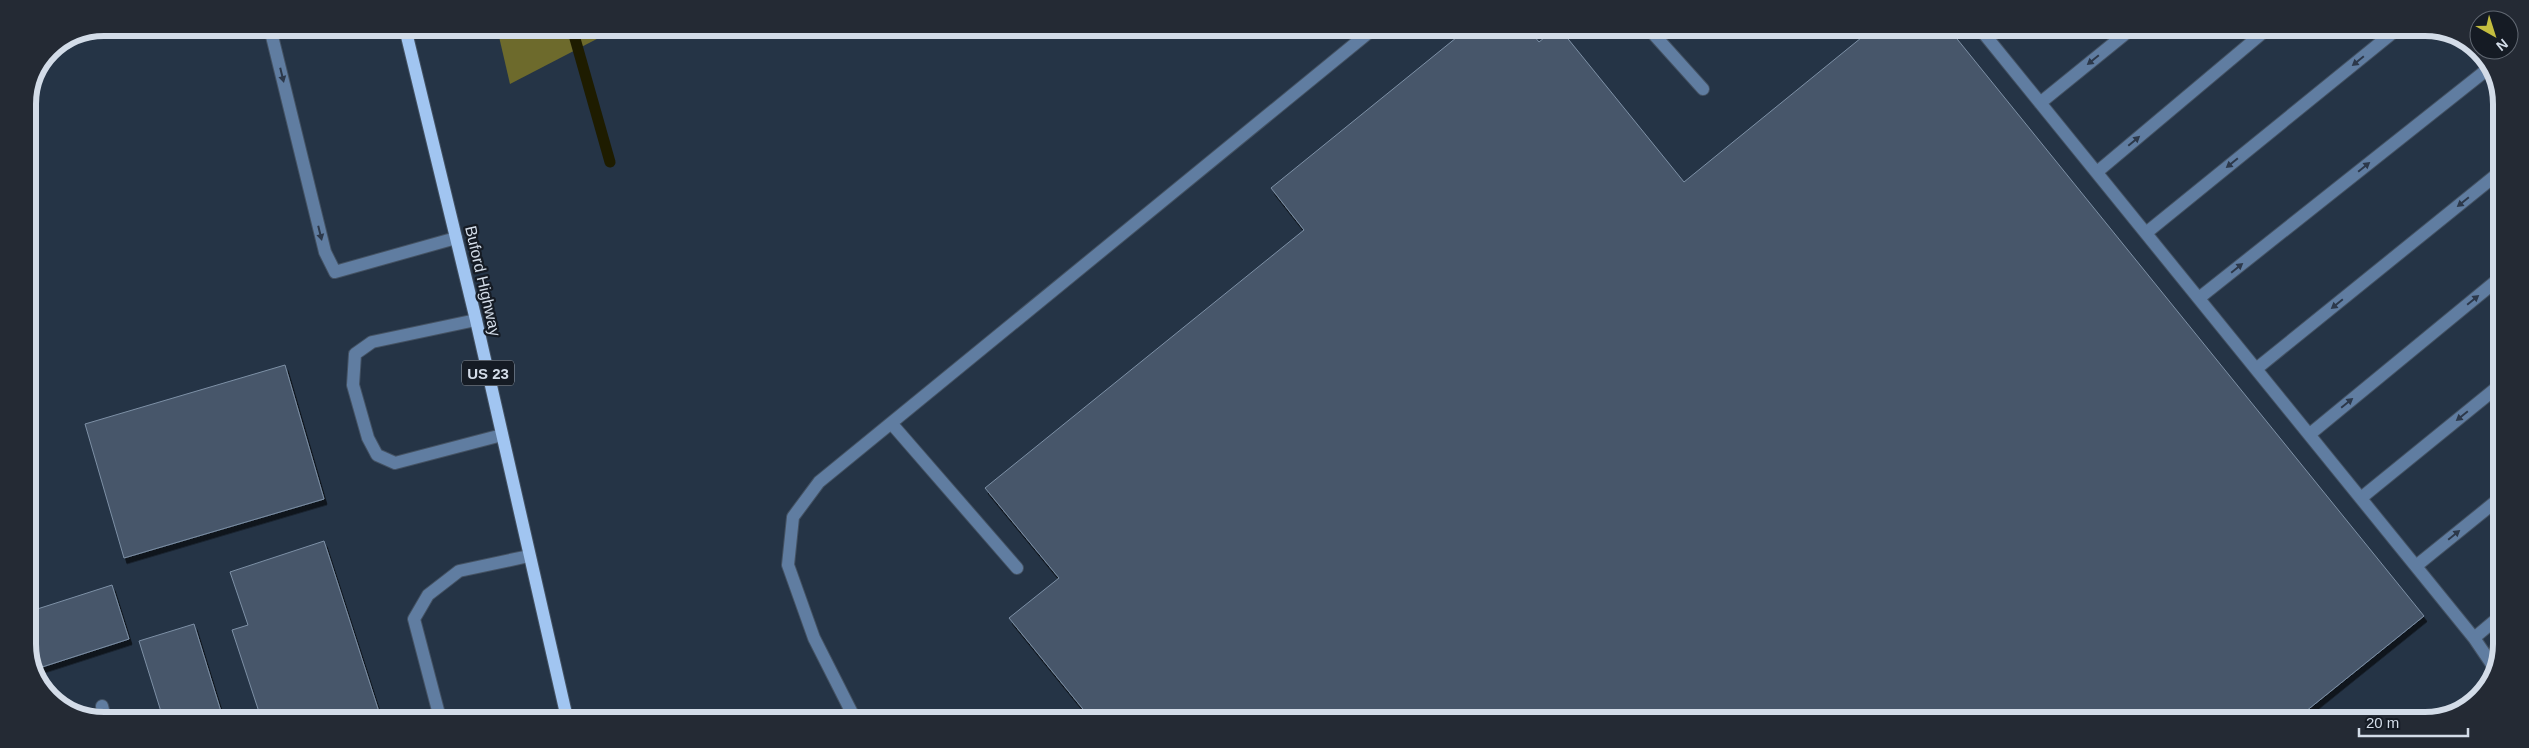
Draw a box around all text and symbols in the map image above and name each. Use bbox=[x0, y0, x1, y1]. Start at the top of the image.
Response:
north arrow bbox=[2469, 10, 2519, 60]
text: N bbox=[2493, 36, 2511, 55]
one-way arrow bbox=[2086, 55, 2099, 66]
one-way arrow bbox=[2352, 55, 2365, 66]
one-way arrow bbox=[278, 68, 286, 83]
one-way arrow bbox=[2128, 136, 2140, 147]
one-way arrow bbox=[2226, 157, 2239, 168]
one-way arrow bbox=[2357, 161, 2370, 172]
one-way arrow bbox=[2457, 197, 2470, 208]
street label: Buford Highway bbox=[462, 224, 504, 338]
one-way arrow bbox=[316, 225, 324, 240]
one-way arrow bbox=[2230, 262, 2243, 273]
one-way arrow bbox=[2467, 295, 2479, 306]
one-way arrow bbox=[2331, 299, 2344, 310]
road number: US 23 bbox=[462, 360, 514, 386]
one-way arrow bbox=[2340, 398, 2353, 409]
one-way arrow bbox=[2456, 410, 2469, 421]
one-way arrow bbox=[2447, 530, 2460, 541]
scale bar bbox=[2359, 706, 2468, 738]
text: 20 m bbox=[2366, 714, 2399, 731]

